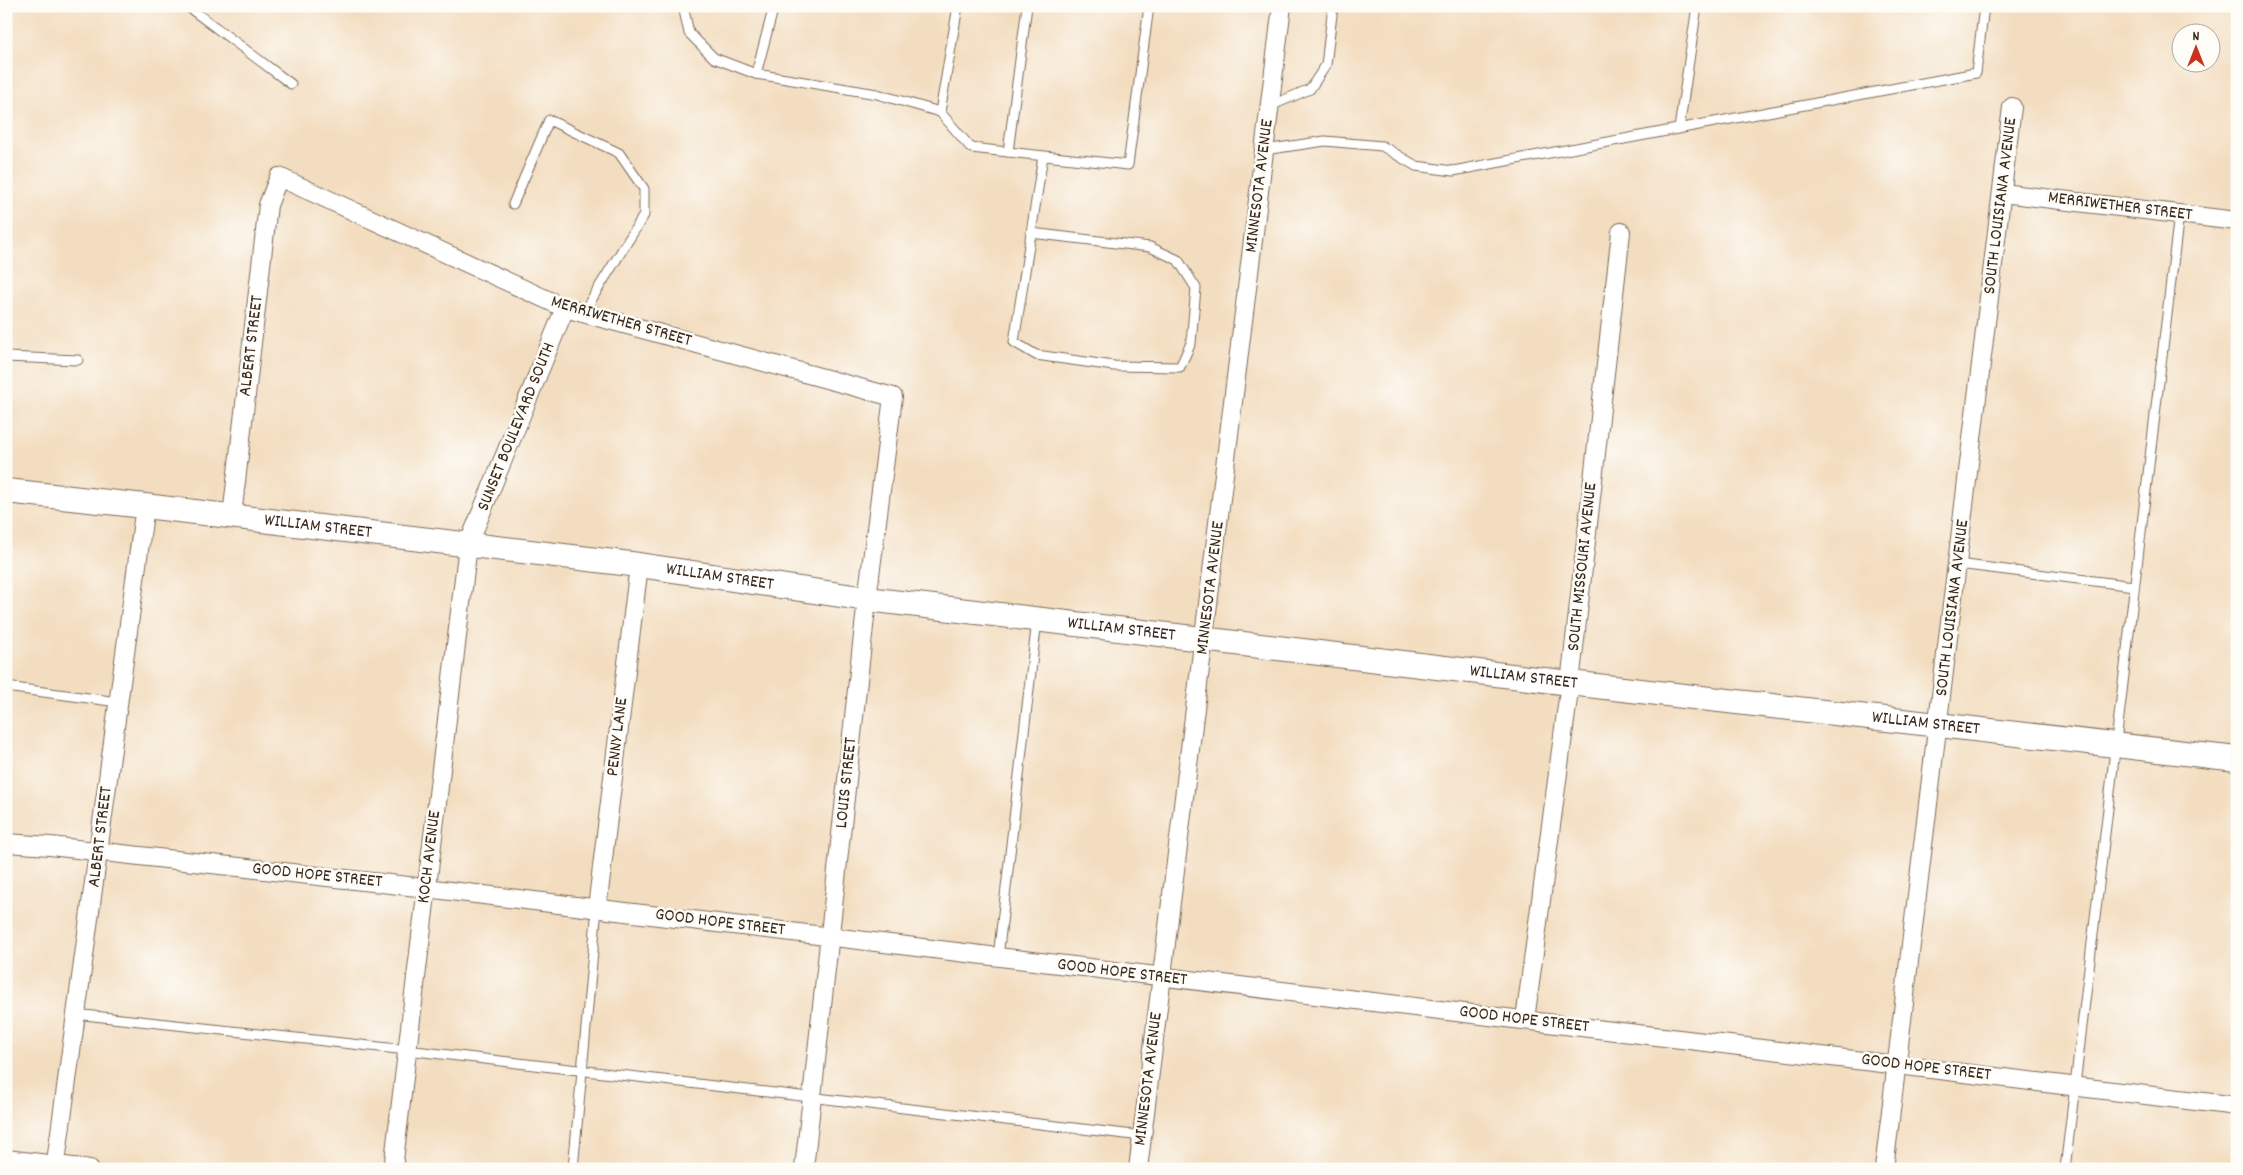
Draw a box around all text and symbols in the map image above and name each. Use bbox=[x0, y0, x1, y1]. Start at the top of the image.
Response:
north arrow bbox=[2170, 22, 2220, 72]
text: N bbox=[2193, 27, 2200, 47]
street label: SOUTH LOUISIANA AVENUE bbox=[1978, 116, 2024, 296]
street label: MINNESOTA AVENUE bbox=[1239, 118, 1281, 254]
street label: MERRIWETHER STREET bbox=[2046, 186, 2194, 228]
street label: MERRIWETHER STREET bbox=[548, 290, 694, 354]
street label: ALBERT STREET bbox=[233, 294, 271, 398]
street label: SUNSET BOULEVARD SOUTH bbox=[472, 339, 562, 515]
street label: SOUTH MISSOURI AVENUE bbox=[1562, 481, 1604, 653]
street label: WILLIAM STREET bbox=[263, 508, 373, 545]
street label: SOUTH LOUISIANA AVENUE bbox=[1930, 518, 1976, 698]
street label: MINNESOTA AVENUE bbox=[1190, 520, 1232, 656]
street label: WILLIAM STREET bbox=[664, 557, 775, 597]
street label: WILLIAM STREET bbox=[1066, 611, 1177, 648]
street label: WILLIAM STREET bbox=[1468, 659, 1579, 696]
street label: PENNY LANE bbox=[601, 696, 635, 778]
street label: WILLIAM STREET bbox=[1871, 705, 1981, 742]
street label: LOUIS STREET bbox=[830, 736, 864, 830]
street label: ALBERT STREET bbox=[82, 785, 120, 889]
street label: KOCH AVENUE bbox=[412, 809, 448, 905]
street label: GOOD HOPE STREET bbox=[251, 857, 383, 895]
street label: GOOD HOPE STREET bbox=[654, 903, 786, 943]
street label: GOOD HOPE STREET bbox=[1056, 953, 1188, 993]
street label: GOOD HOPE STREET bbox=[1458, 1000, 1590, 1040]
street label: MINNESOTA AVENUE bbox=[1128, 1011, 1170, 1147]
street label: GOOD HOPE STREET bbox=[1860, 1048, 1992, 1088]

